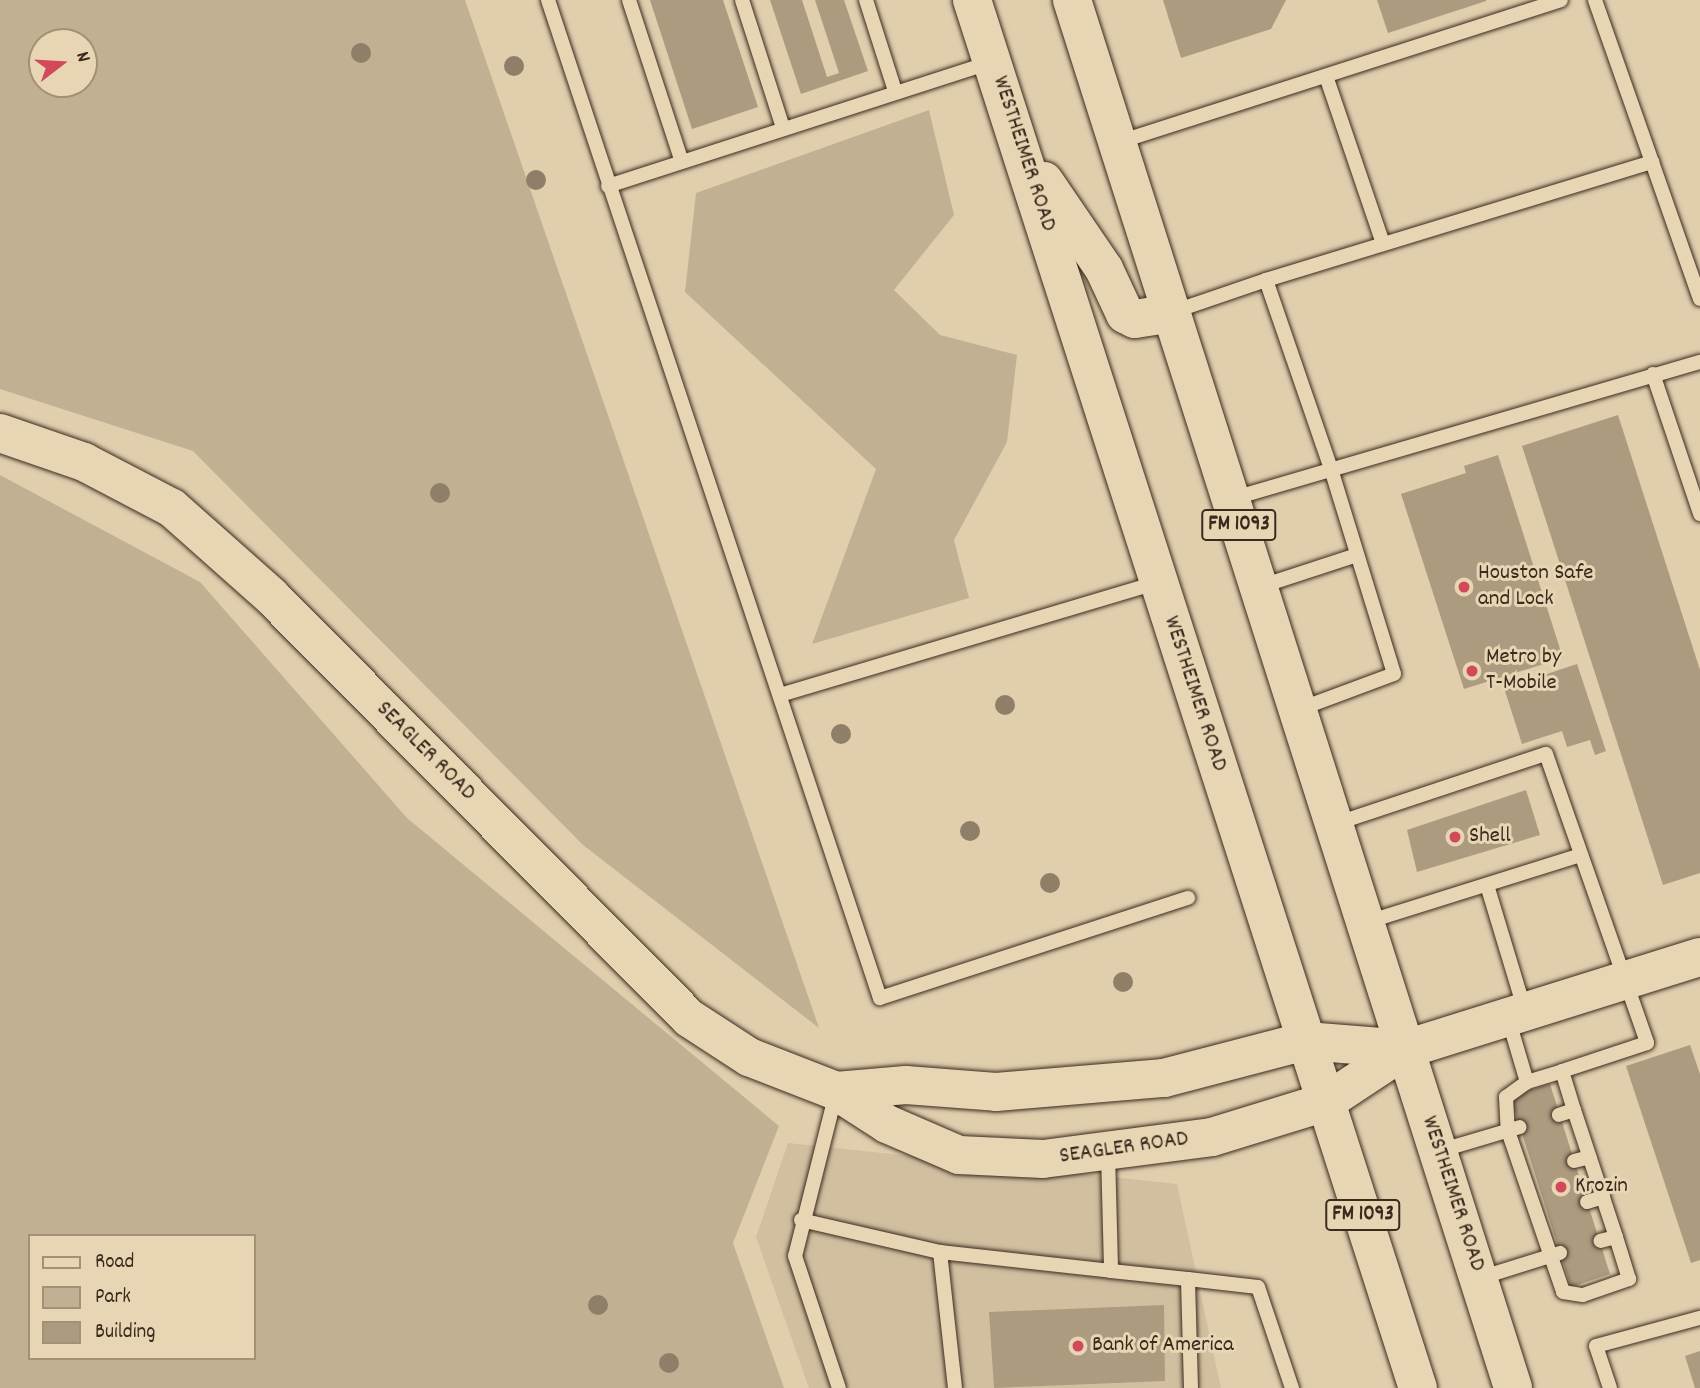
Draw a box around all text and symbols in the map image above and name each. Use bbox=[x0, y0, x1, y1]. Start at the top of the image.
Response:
north arrow bbox=[28, 28, 98, 98]
text: N bbox=[67, 49, 96, 66]
street label: WESTHEIMER ROAD bbox=[985, 73, 1061, 235]
road number: FM 1093 bbox=[1200, 508, 1278, 542]
place label: Houston Safe and Lock bbox=[1478, 560, 1593, 614]
marker: Houston Safe and Lock bbox=[1456, 579, 1472, 595]
street label: WESTHEIMER ROAD bbox=[1156, 613, 1232, 775]
place label: Metro by T-Mobile bbox=[1486, 644, 1561, 698]
marker: Metro by T-Mobile bbox=[1464, 663, 1480, 679]
street label: SEAGLER ROAD bbox=[369, 696, 481, 808]
place label: Shell bbox=[1469, 823, 1511, 851]
marker: Shell bbox=[1447, 829, 1463, 845]
street label: WESTHEIMER ROAD bbox=[1414, 1113, 1490, 1275]
street label: SEAGLER ROAD bbox=[1058, 1126, 1190, 1172]
place label: Krozin bbox=[1575, 1173, 1628, 1201]
marker: Krozin bbox=[1553, 1179, 1569, 1195]
road number: FM 1093 bbox=[1324, 1198, 1402, 1232]
legend bbox=[28, 1234, 256, 1360]
text: Road bbox=[95, 1248, 134, 1278]
text: Park bbox=[95, 1283, 131, 1313]
text: Building bbox=[95, 1318, 155, 1348]
place label: Bank of America bbox=[1092, 1332, 1234, 1360]
marker: Bank of America bbox=[1070, 1338, 1086, 1354]

